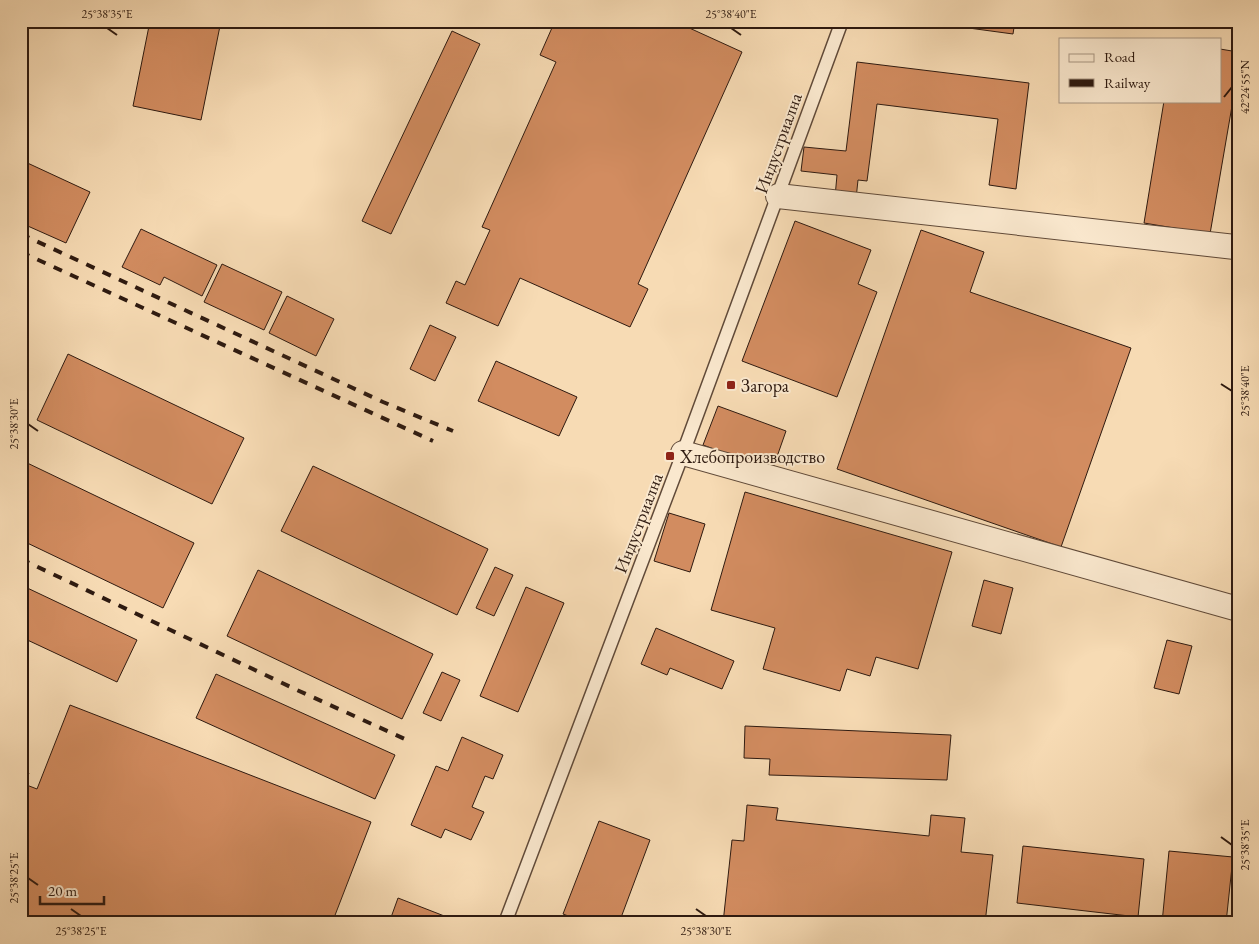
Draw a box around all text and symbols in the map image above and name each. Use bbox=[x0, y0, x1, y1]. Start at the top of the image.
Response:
text: 25°38'35"E bbox=[81, 6, 133, 22]
text: 25°38'40"E bbox=[705, 6, 757, 22]
legend bbox=[1059, 38, 1222, 102]
text: Road bbox=[1104, 47, 1136, 66]
text: 42°24'55"N bbox=[1237, 60, 1253, 114]
text: Railway bbox=[1104, 73, 1151, 92]
street label: Индустриална bbox=[749, 89, 807, 196]
text: 25°38'40"E bbox=[1237, 365, 1253, 417]
place label: Загора bbox=[741, 374, 790, 397]
marker: Загора bbox=[725, 379, 737, 391]
text: 25°38'30"E bbox=[6, 398, 22, 450]
place label: Хлебопроизводство bbox=[679, 445, 825, 468]
marker: Хлебопроизводство bbox=[664, 450, 676, 462]
street label: Индустриална bbox=[608, 469, 668, 576]
text: 25°38'35"E bbox=[1237, 819, 1253, 871]
text: 25°38'25"E bbox=[6, 852, 22, 904]
scale bar bbox=[40, 874, 104, 906]
text: 20 m bbox=[48, 881, 77, 900]
text: 25°38'25"E bbox=[55, 923, 107, 939]
text: 25°38'30"E bbox=[680, 923, 732, 939]

